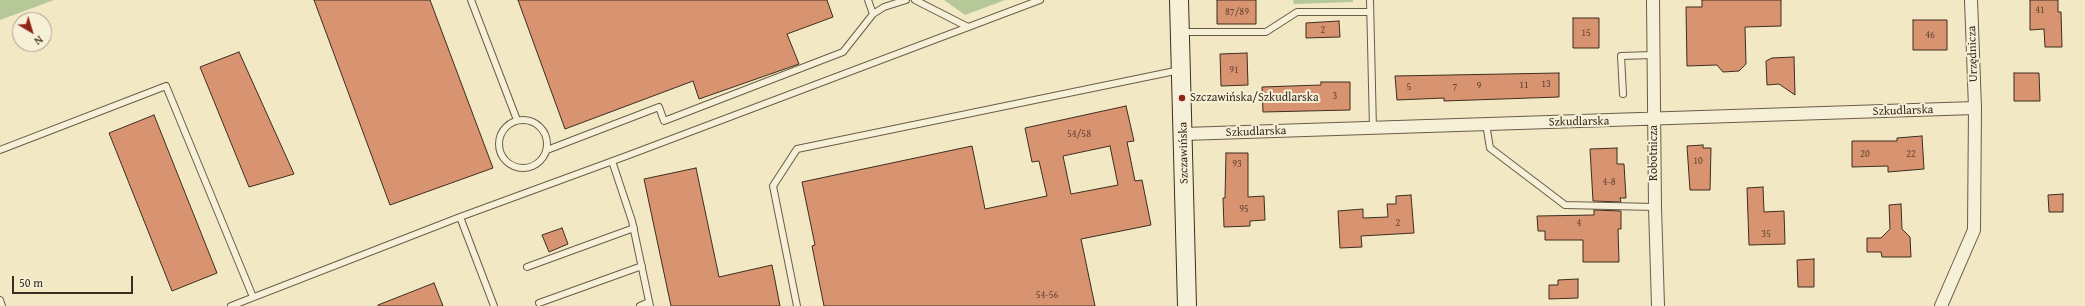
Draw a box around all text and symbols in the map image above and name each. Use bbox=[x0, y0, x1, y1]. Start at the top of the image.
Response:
house number: 41 bbox=[2035, 4, 2045, 16]
house number: 87/89 bbox=[1225, 6, 1249, 18]
north arrow bbox=[12, 12, 52, 52]
house number: 2 bbox=[1321, 24, 1325, 36]
street label: Urzędnicza bbox=[1965, 26, 1981, 82]
house number: 15 bbox=[1581, 27, 1591, 39]
house number: 46 bbox=[1925, 29, 1935, 41]
text: N bbox=[31, 32, 47, 49]
house number: 91 bbox=[1229, 64, 1239, 76]
house number: 13 bbox=[1541, 78, 1551, 90]
house number: 11 bbox=[1519, 79, 1529, 91]
house number: 9 bbox=[1477, 80, 1481, 92]
house number: 5 bbox=[1407, 81, 1411, 93]
house number: 7 bbox=[1453, 81, 1457, 93]
house number: 3 bbox=[1333, 90, 1337, 102]
place label: Szczawińska/Szkudlarska bbox=[1190, 91, 1319, 105]
marker: Szczawińska/Szkudlarska bbox=[1177, 93, 1187, 103]
street label: Szkudlarska bbox=[1872, 103, 1934, 119]
street label: Szkudlarska bbox=[1549, 114, 1609, 130]
street label: Szczawińska bbox=[1176, 122, 1192, 184]
street label: Szkudlarska bbox=[1225, 124, 1287, 140]
street label: Robotnicza bbox=[1647, 125, 1661, 181]
house number: 54/58 bbox=[1067, 128, 1091, 140]
house number: 20 bbox=[1860, 148, 1870, 160]
house number: 22 bbox=[1906, 148, 1916, 160]
house number: 10 bbox=[1693, 155, 1703, 167]
house number: 93 bbox=[1232, 158, 1242, 170]
house number: 4-8 bbox=[1602, 176, 1616, 188]
house number: 95 bbox=[1239, 203, 1249, 215]
house number: 2 bbox=[1396, 217, 1400, 229]
house number: 4 bbox=[1577, 217, 1581, 229]
house number: 35 bbox=[1761, 228, 1771, 240]
scale bar bbox=[14, 268, 135, 294]
text: 50 m bbox=[19, 274, 43, 291]
house number: 54-56 bbox=[1036, 289, 1058, 301]

